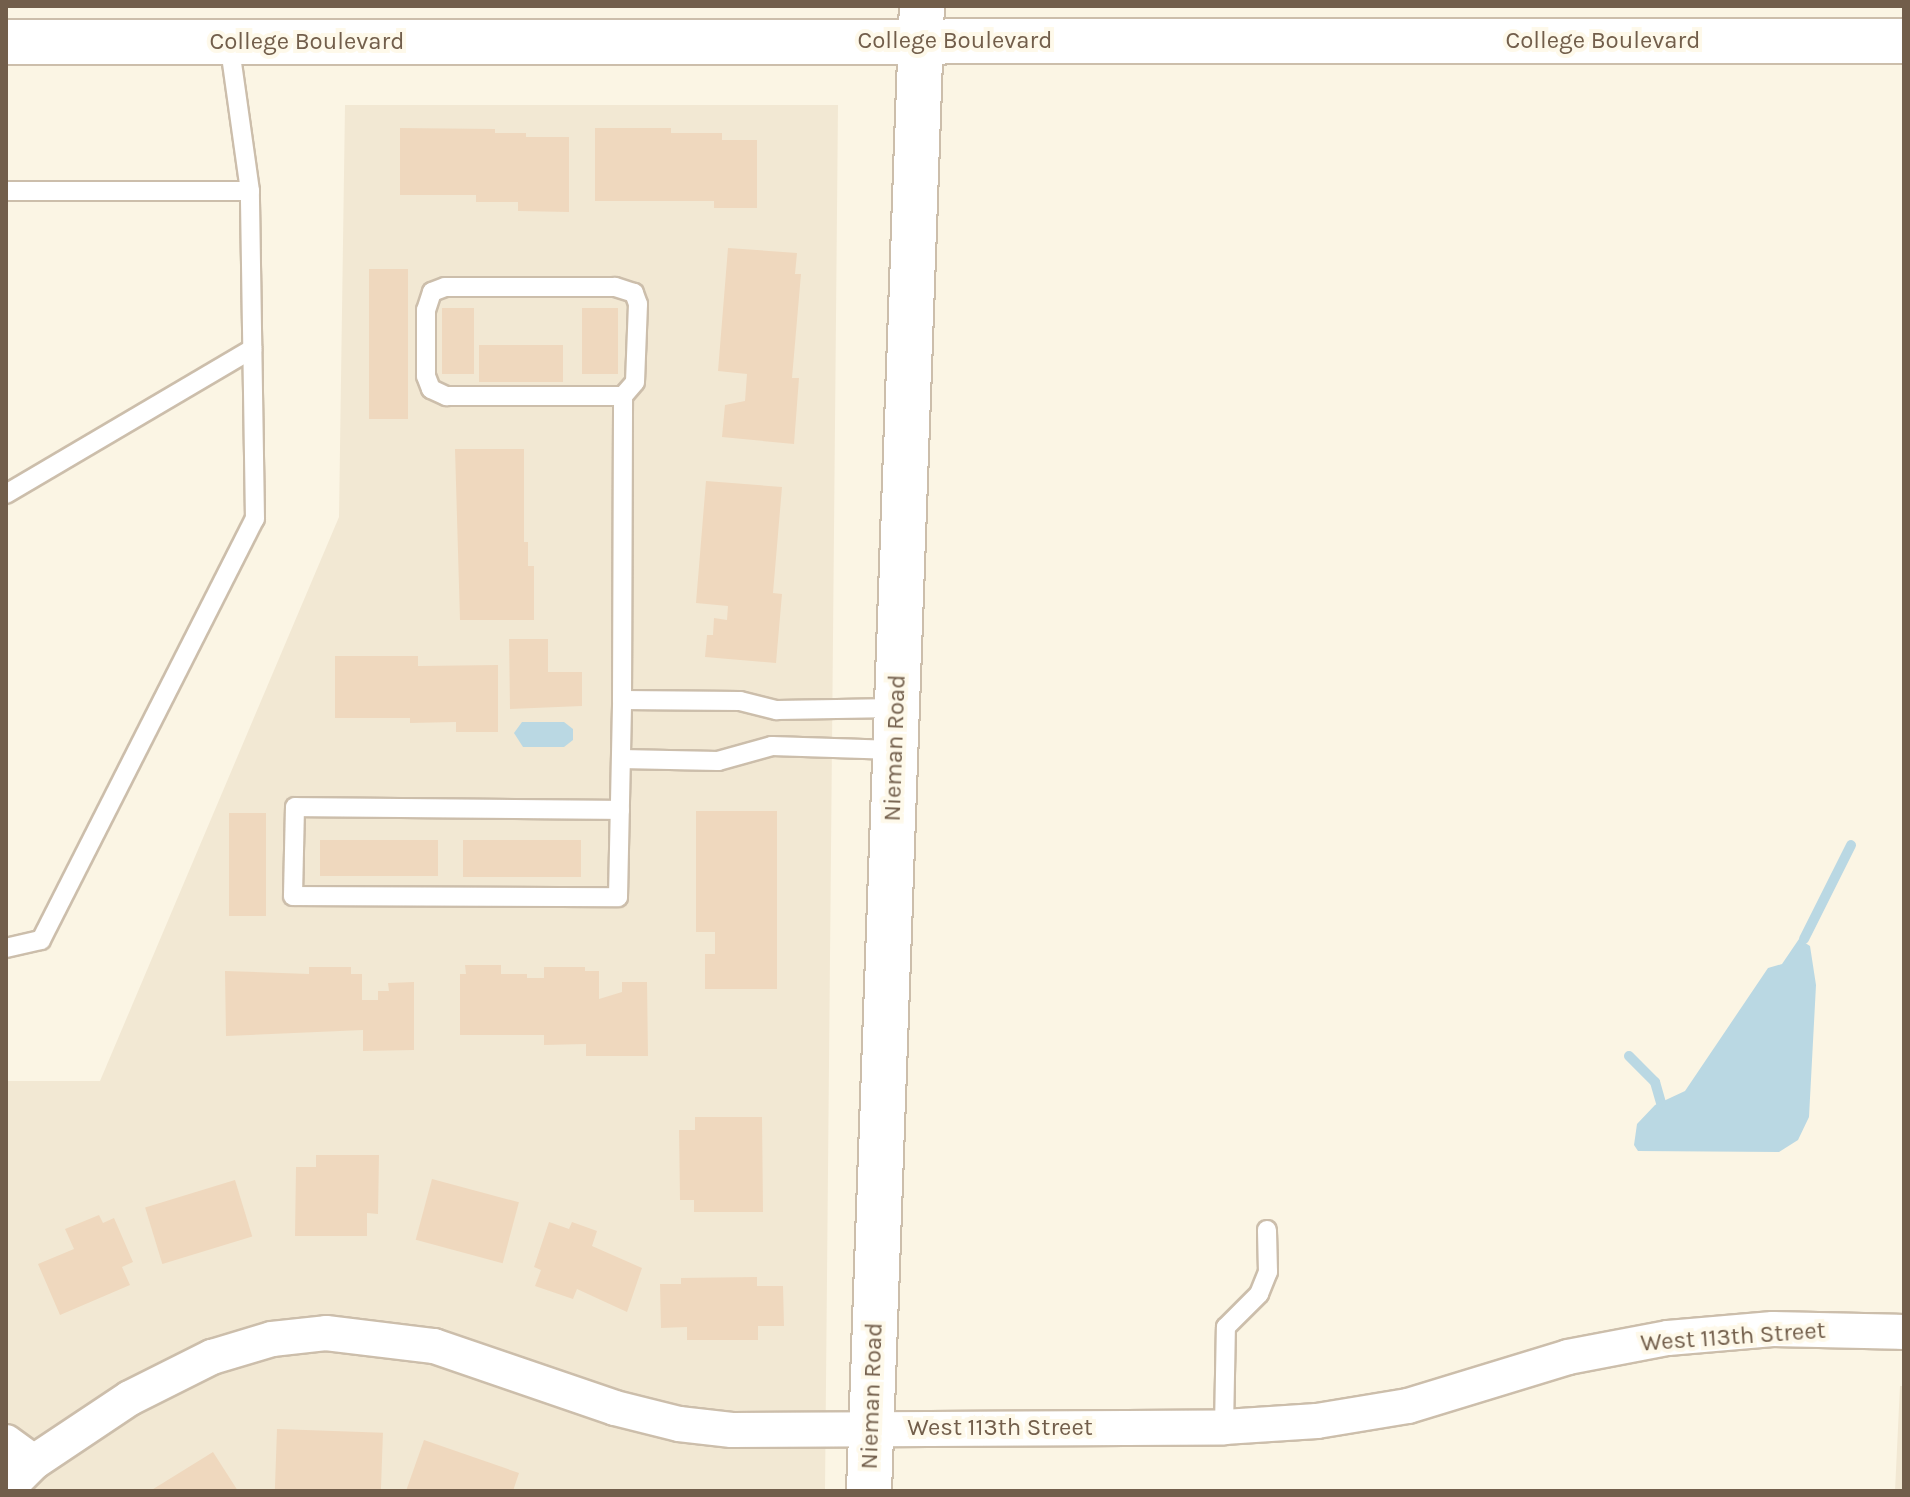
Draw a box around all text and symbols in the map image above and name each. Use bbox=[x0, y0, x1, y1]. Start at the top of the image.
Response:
street label: College Boulevard bbox=[858, 27, 1052, 55]
street label: College Boulevard bbox=[1506, 27, 1700, 55]
street label: College Boulevard bbox=[210, 28, 404, 56]
street label: Nieman Road bbox=[878, 674, 912, 822]
street label: West 113th Street bbox=[1639, 1316, 1827, 1358]
street label: Nieman Road bbox=[855, 1322, 889, 1470]
street label: West 113th Street bbox=[907, 1414, 1093, 1442]

